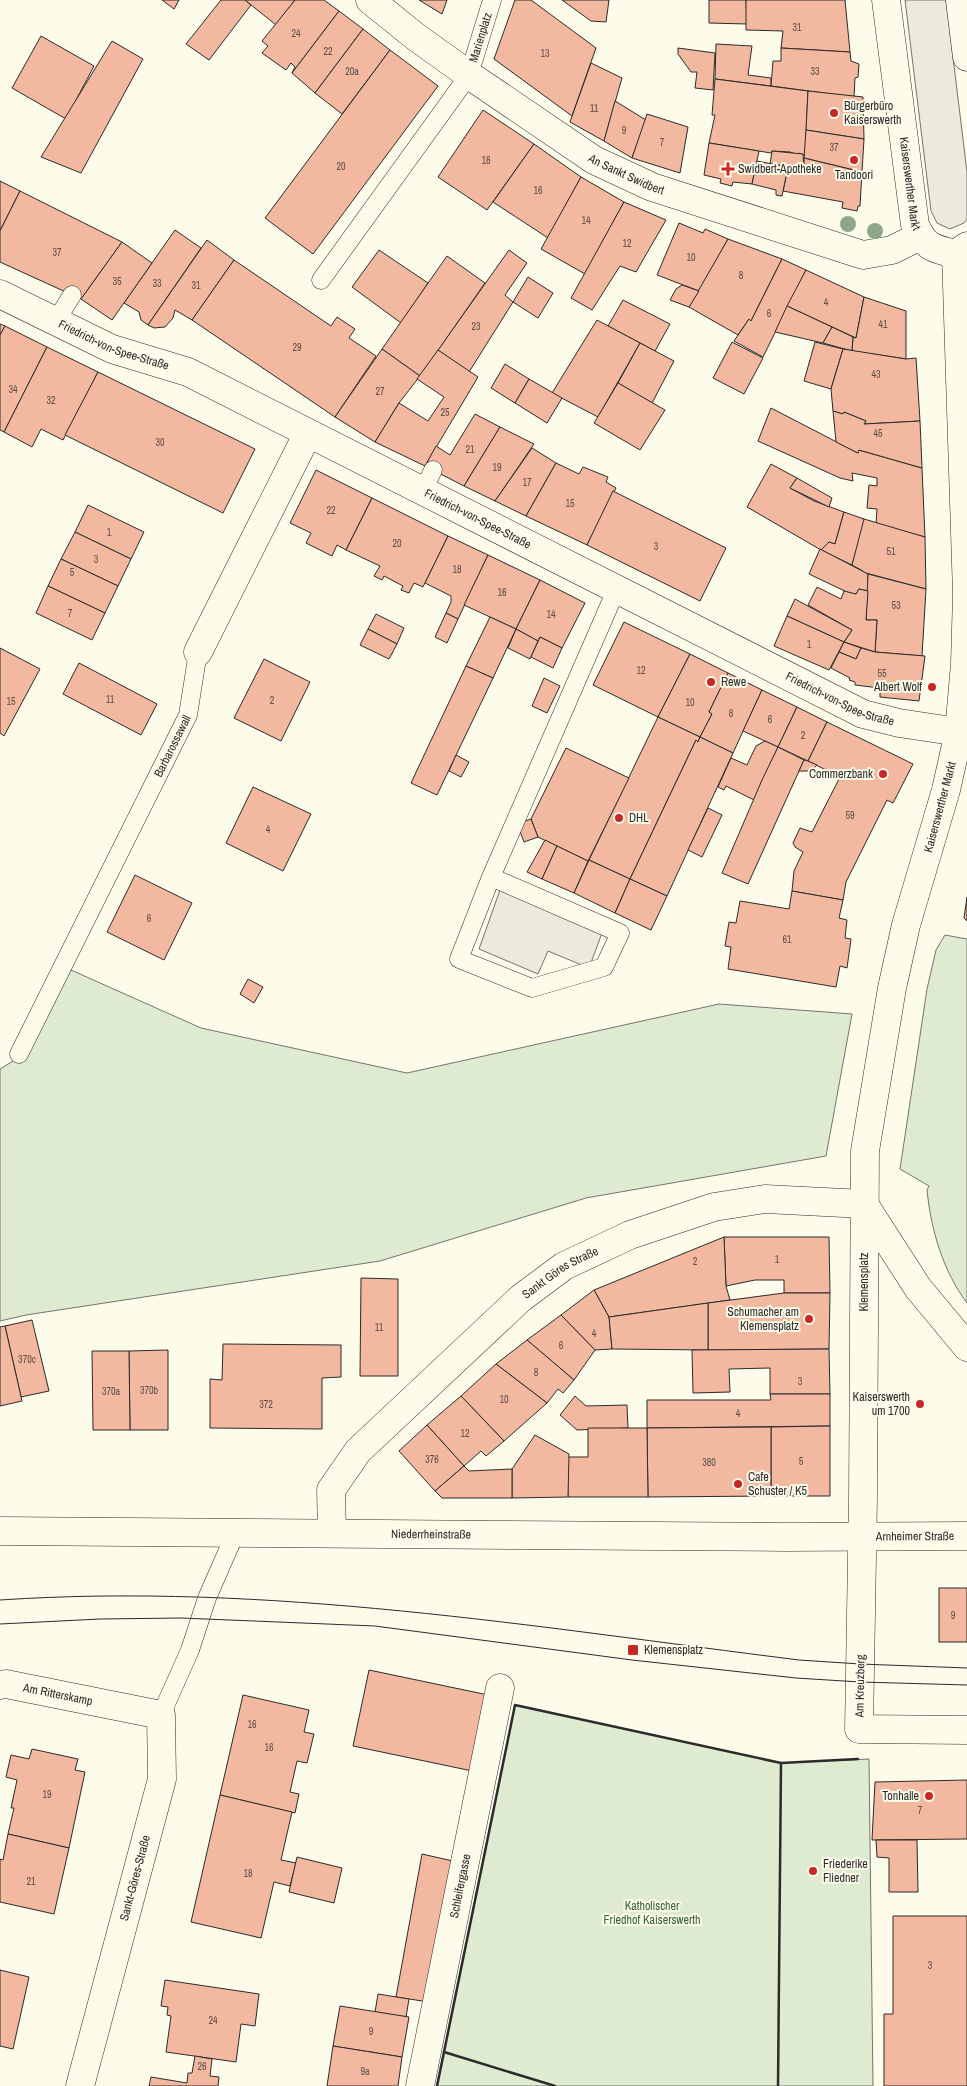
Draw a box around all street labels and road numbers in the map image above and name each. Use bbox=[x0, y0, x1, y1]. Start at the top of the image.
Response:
street label: Marienplatz bbox=[465, 11, 496, 65]
street label: Kaiserswerther Markt bbox=[896, 136, 925, 233]
street label: An Sankt Swidbert bbox=[584, 150, 667, 199]
street label: Friedrich-von-Spee-Straße bbox=[56, 316, 171, 374]
street label: Friedrich-von-Spee-Straße bbox=[422, 485, 534, 553]
street label: Friedrich-von-Spee-Straße bbox=[783, 668, 896, 730]
street label: Barbarossawall bbox=[150, 712, 195, 780]
street label: Kaiserswerther Markt bbox=[920, 760, 960, 854]
street label: Sankt Göres Straße bbox=[519, 1243, 601, 1302]
street label: Klemensplatz bbox=[856, 1252, 872, 1312]
street label: Niederrheinstraße bbox=[391, 1526, 471, 1543]
street label: Arnheimer Straße bbox=[875, 1528, 954, 1545]
street label: Am Kreuzberg bbox=[851, 1654, 869, 1719]
street label: Am Ritterskamp bbox=[21, 1679, 94, 1709]
street label: Sankt-Göres-Straße bbox=[116, 1833, 154, 1923]
street label: Schleifergasse bbox=[446, 1852, 474, 1920]

